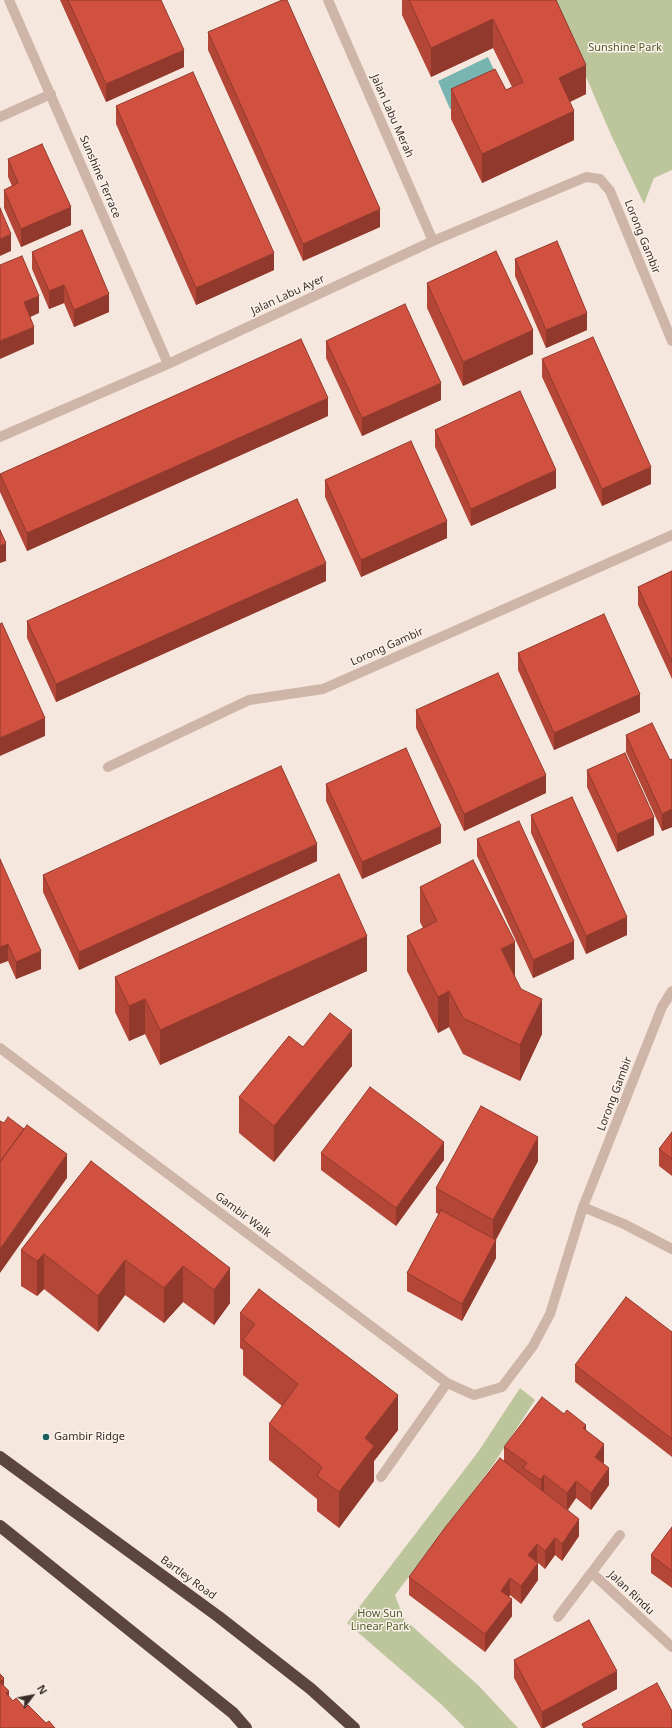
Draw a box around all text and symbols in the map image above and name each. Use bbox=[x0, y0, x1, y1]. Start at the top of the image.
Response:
park label: Sunshine Park bbox=[588, 41, 662, 55]
street label: Jalan Labu Merah bbox=[368, 72, 416, 160]
street label: Sunshine Terrace bbox=[77, 134, 123, 220]
street label: Lorong Gambir bbox=[621, 198, 663, 276]
street label: Jalan Labu Ayer bbox=[249, 272, 327, 318]
street label: Lorong Gambir bbox=[348, 625, 426, 669]
street label: Lorong Gambir bbox=[595, 1055, 635, 1133]
street label: Gambir Walk bbox=[213, 1190, 273, 1240]
place label: Gambir Ridge bbox=[54, 1430, 125, 1444]
marker: Gambir Ridge bbox=[41, 1432, 51, 1442]
street label: Bartley Road bbox=[158, 1553, 218, 1603]
street label: Jalan Rindu bbox=[605, 1568, 657, 1618]
park label: How Sun Linear Park bbox=[351, 1607, 409, 1633]
north arrow bbox=[12, 1676, 52, 1716]
text: N bbox=[34, 1682, 51, 1697]

